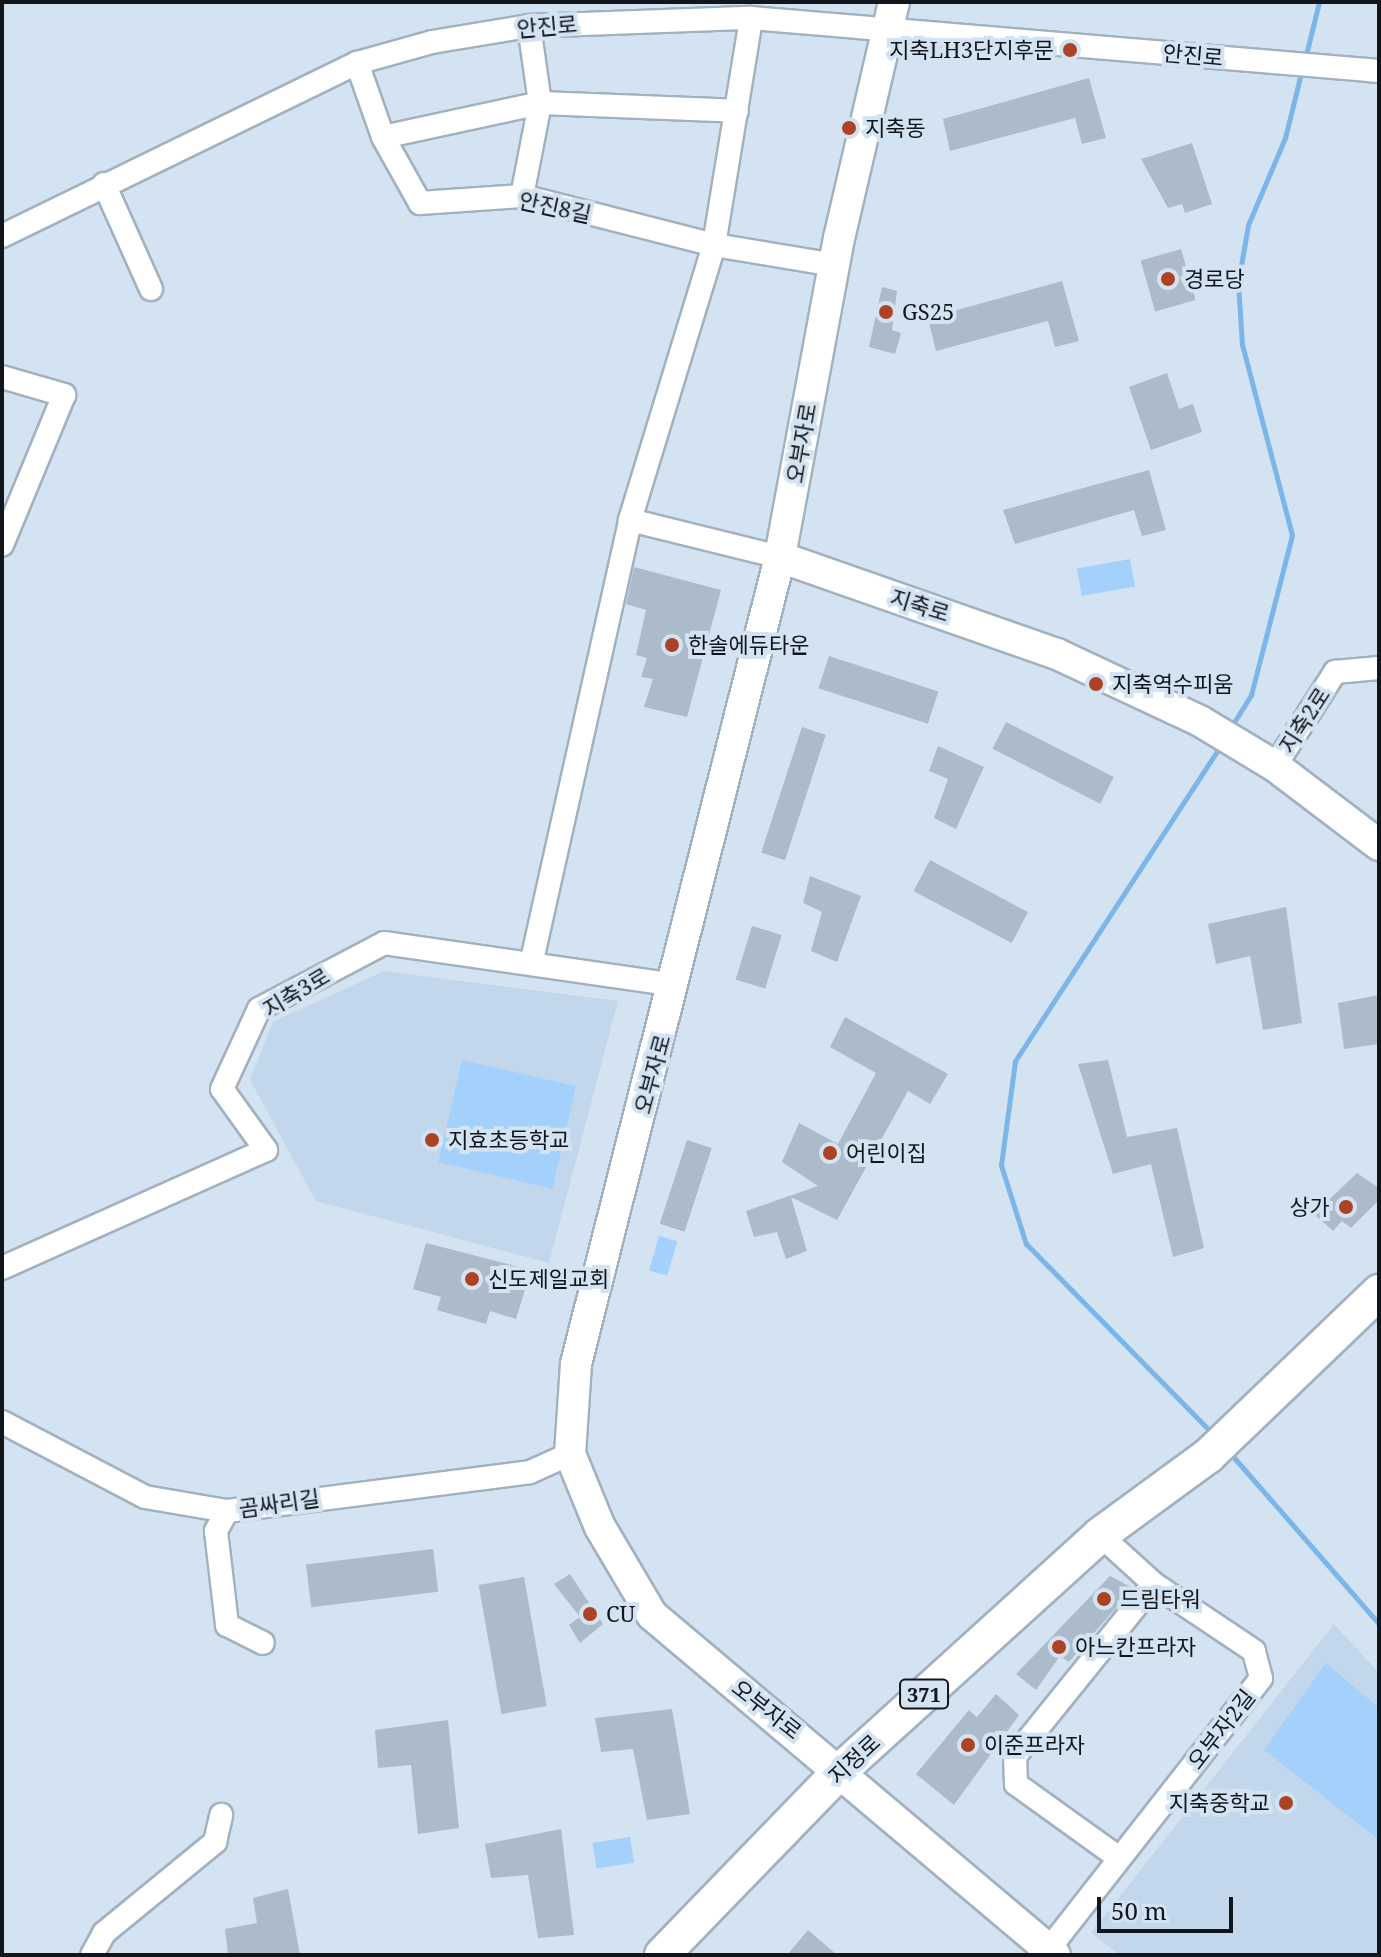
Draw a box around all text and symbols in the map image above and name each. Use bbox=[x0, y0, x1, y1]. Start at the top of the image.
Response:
street label: 안진로 bbox=[516, 10, 578, 42]
place label: 지축LH3단지후문 bbox=[889, 37, 1054, 63]
street label: 안진로 bbox=[1162, 39, 1224, 71]
marker: 지축LH3단지후문 bbox=[1061, 41, 1079, 59]
place label: 지축동 bbox=[865, 115, 926, 141]
marker: 지축동 bbox=[840, 119, 858, 137]
street label: 안진8길 bbox=[517, 186, 593, 228]
place label: 경로당 bbox=[1184, 266, 1245, 292]
marker: 경로당 bbox=[1159, 270, 1177, 288]
place label: GS25 bbox=[902, 299, 954, 325]
marker: GS25 bbox=[877, 303, 895, 321]
street label: 오부자로 bbox=[781, 401, 821, 485]
street label: 지축로 bbox=[887, 584, 953, 626]
place label: 한솔에듀타운 bbox=[688, 632, 809, 658]
marker: 한솔에듀타운 bbox=[663, 636, 681, 654]
place label: 지축역수피움 bbox=[1112, 671, 1233, 697]
marker: 지축역수피움 bbox=[1087, 675, 1105, 693]
street label: 지축2로 bbox=[1273, 682, 1335, 758]
street label: 지축3로 bbox=[258, 962, 334, 1022]
street label: 오부자로 bbox=[629, 1031, 675, 1117]
place label: 지효초등학교 bbox=[448, 1127, 569, 1153]
marker: 지효초등학교 bbox=[423, 1131, 441, 1149]
place label: 어린이집 bbox=[846, 1140, 927, 1166]
marker: 어린이집 bbox=[821, 1144, 839, 1162]
place label: 상가 bbox=[1290, 1194, 1330, 1220]
marker: 상가 bbox=[1337, 1198, 1355, 1216]
place label: 신도제일교회 bbox=[488, 1266, 609, 1292]
marker: 신도제일교회 bbox=[463, 1270, 481, 1288]
street label: 곰싸리길 bbox=[237, 1484, 321, 1522]
place label: 드림타워 bbox=[1120, 1586, 1201, 1612]
marker: 드림타워 bbox=[1095, 1590, 1113, 1608]
place label: CU bbox=[606, 1601, 635, 1627]
marker: CU bbox=[581, 1605, 599, 1623]
place label: 아느칸프라자 bbox=[1075, 1634, 1196, 1660]
marker: 아느칸프라자 bbox=[1050, 1638, 1068, 1656]
street label: 오부자로 bbox=[727, 1674, 807, 1744]
road number: 371 bbox=[898, 1678, 950, 1710]
street label: 오부자2길 bbox=[1182, 1684, 1260, 1774]
street label: 지정로 bbox=[823, 1729, 885, 1789]
place label: 이준프라자 bbox=[984, 1732, 1085, 1758]
marker: 이준프라자 bbox=[959, 1736, 977, 1754]
place label: 지축중학교 bbox=[1169, 1790, 1270, 1816]
marker: 지축중학교 bbox=[1277, 1794, 1295, 1812]
scale bar bbox=[1101, 1881, 1237, 1931]
text: 50 m bbox=[1111, 1894, 1167, 1927]

